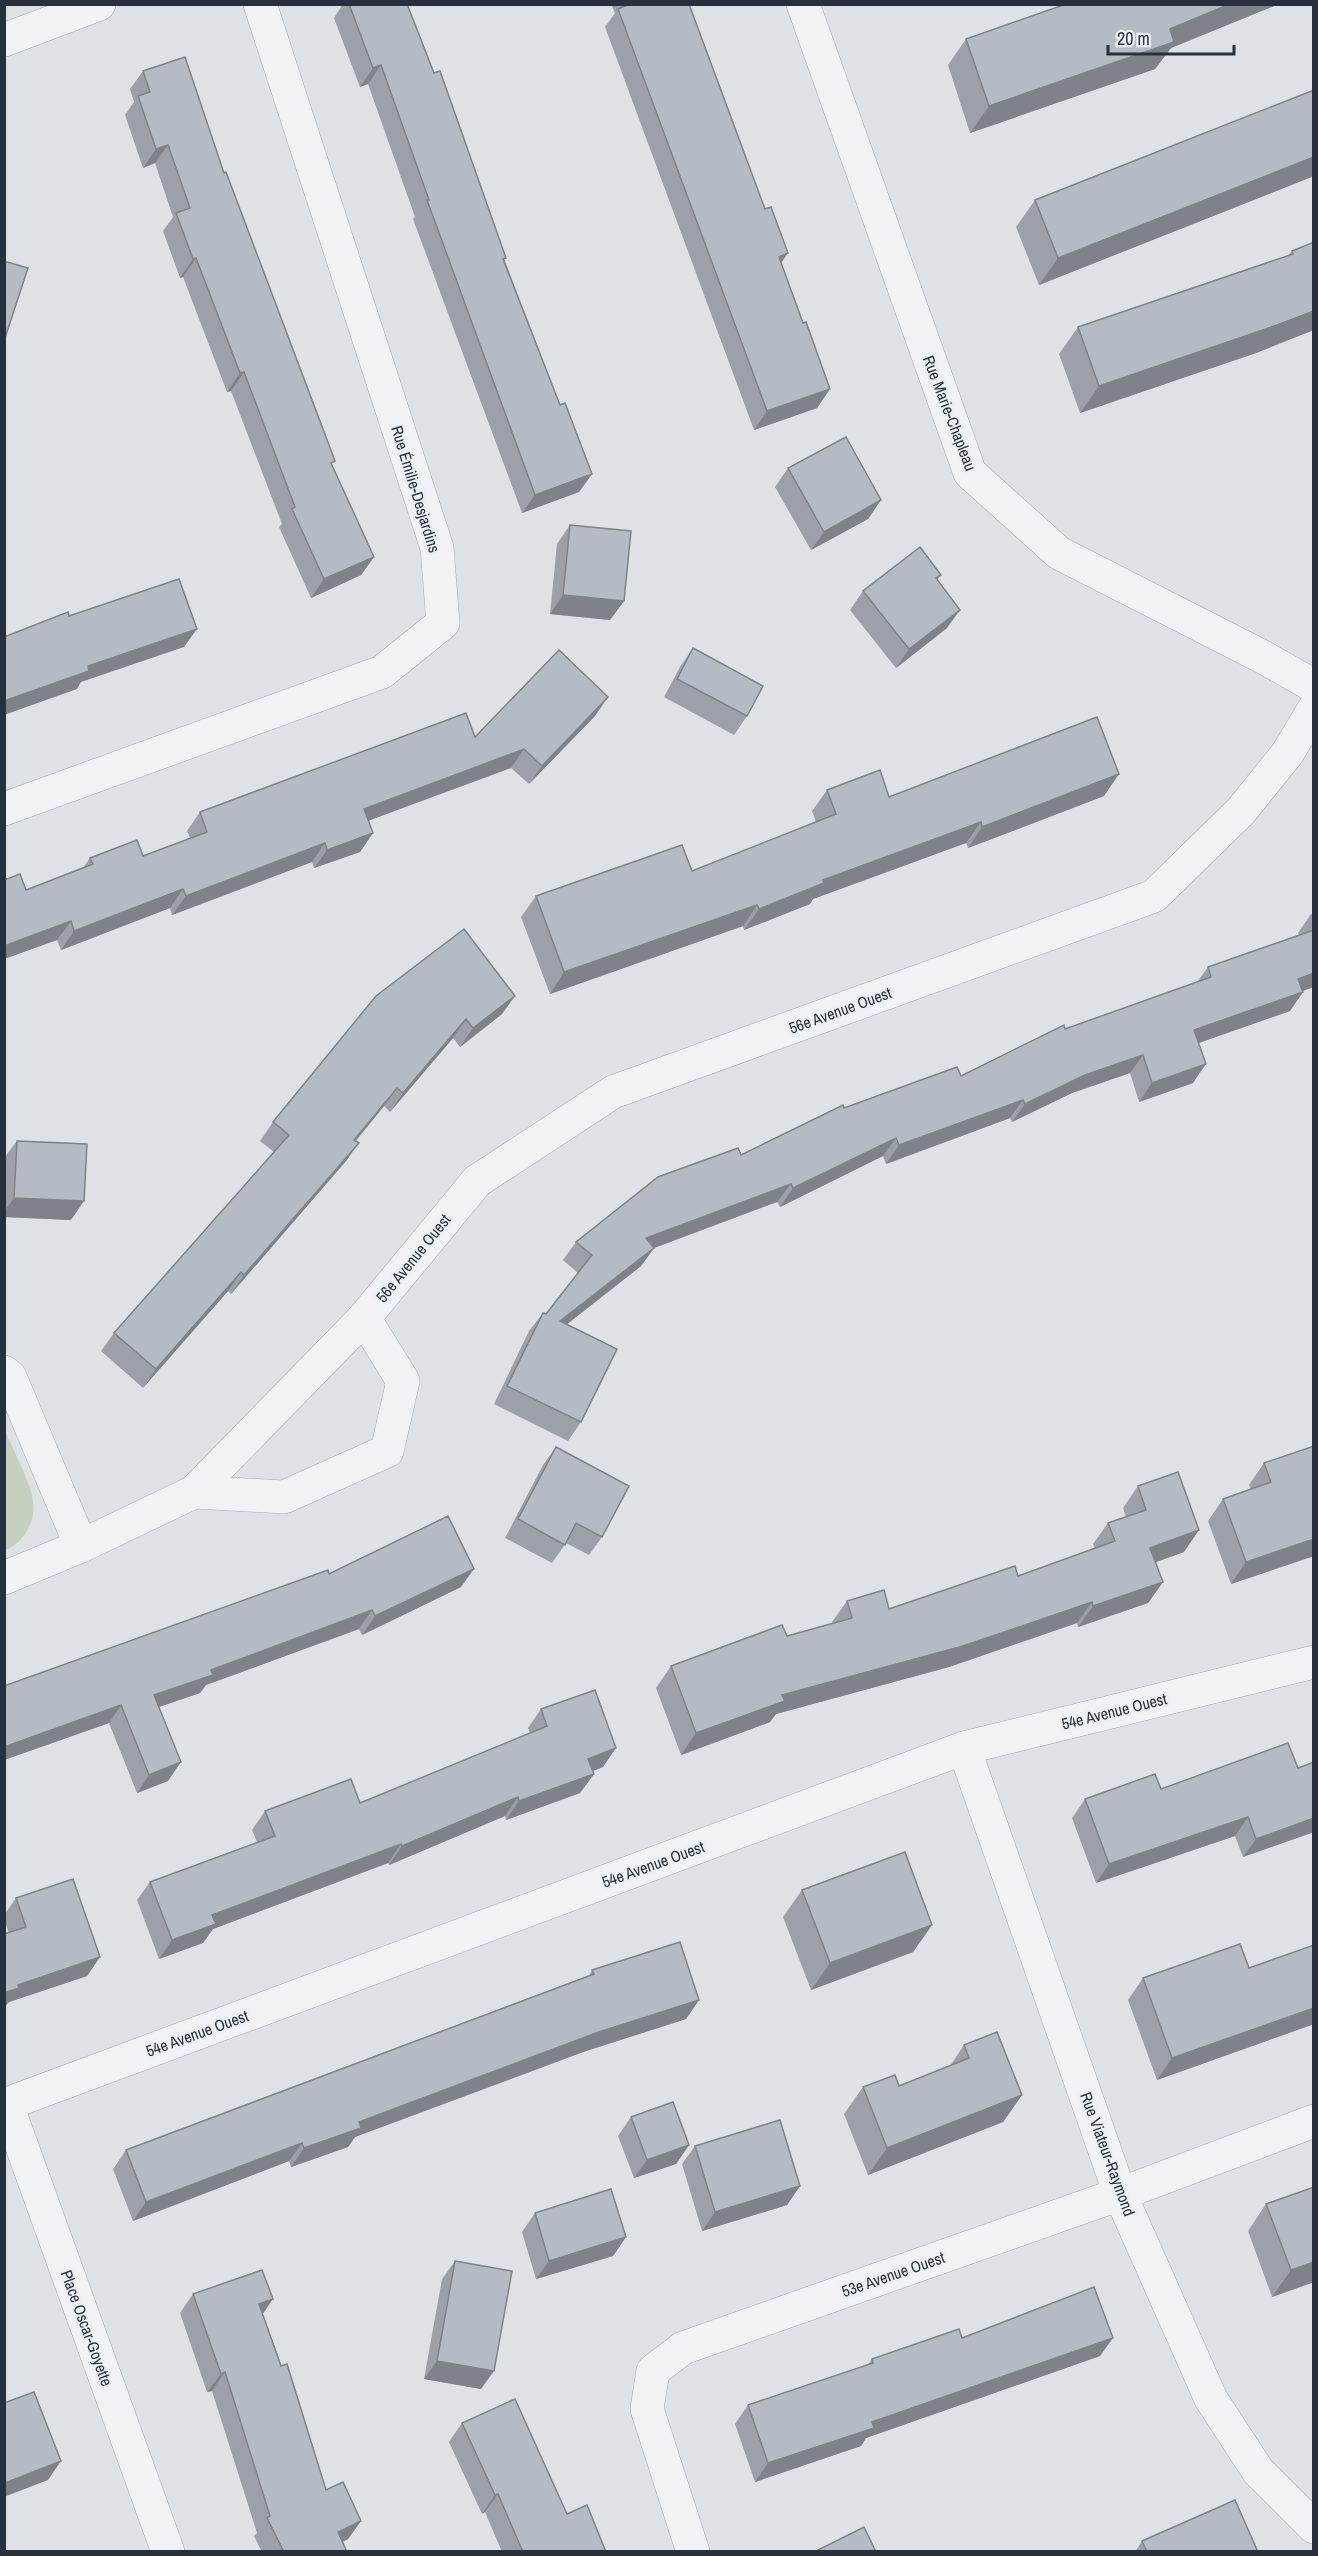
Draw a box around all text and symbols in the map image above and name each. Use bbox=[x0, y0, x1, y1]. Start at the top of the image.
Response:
scale bar bbox=[1108, 18, 1234, 56]
text: 20 m bbox=[1117, 26, 1150, 51]
street label: Rue Marie-Chapleau bbox=[918, 352, 982, 474]
street label: Rue Émilie-Desjardins bbox=[386, 423, 446, 555]
street label: 56e Avenue Ouest bbox=[786, 981, 895, 1039]
street label: 56e Avenue Ouest bbox=[371, 1209, 456, 1307]
street label: 54e Avenue Ouest bbox=[1059, 1687, 1169, 1735]
street label: 54e Avenue Ouest bbox=[599, 1835, 708, 1893]
street label: 54e Avenue Ouest bbox=[143, 2004, 252, 2062]
street label: Rue Viateur-Raymond bbox=[1075, 2089, 1141, 2219]
street label: 53e Avenue Ouest bbox=[838, 2246, 948, 2302]
street label: Place Oscar-Goyette bbox=[56, 2267, 118, 2389]

